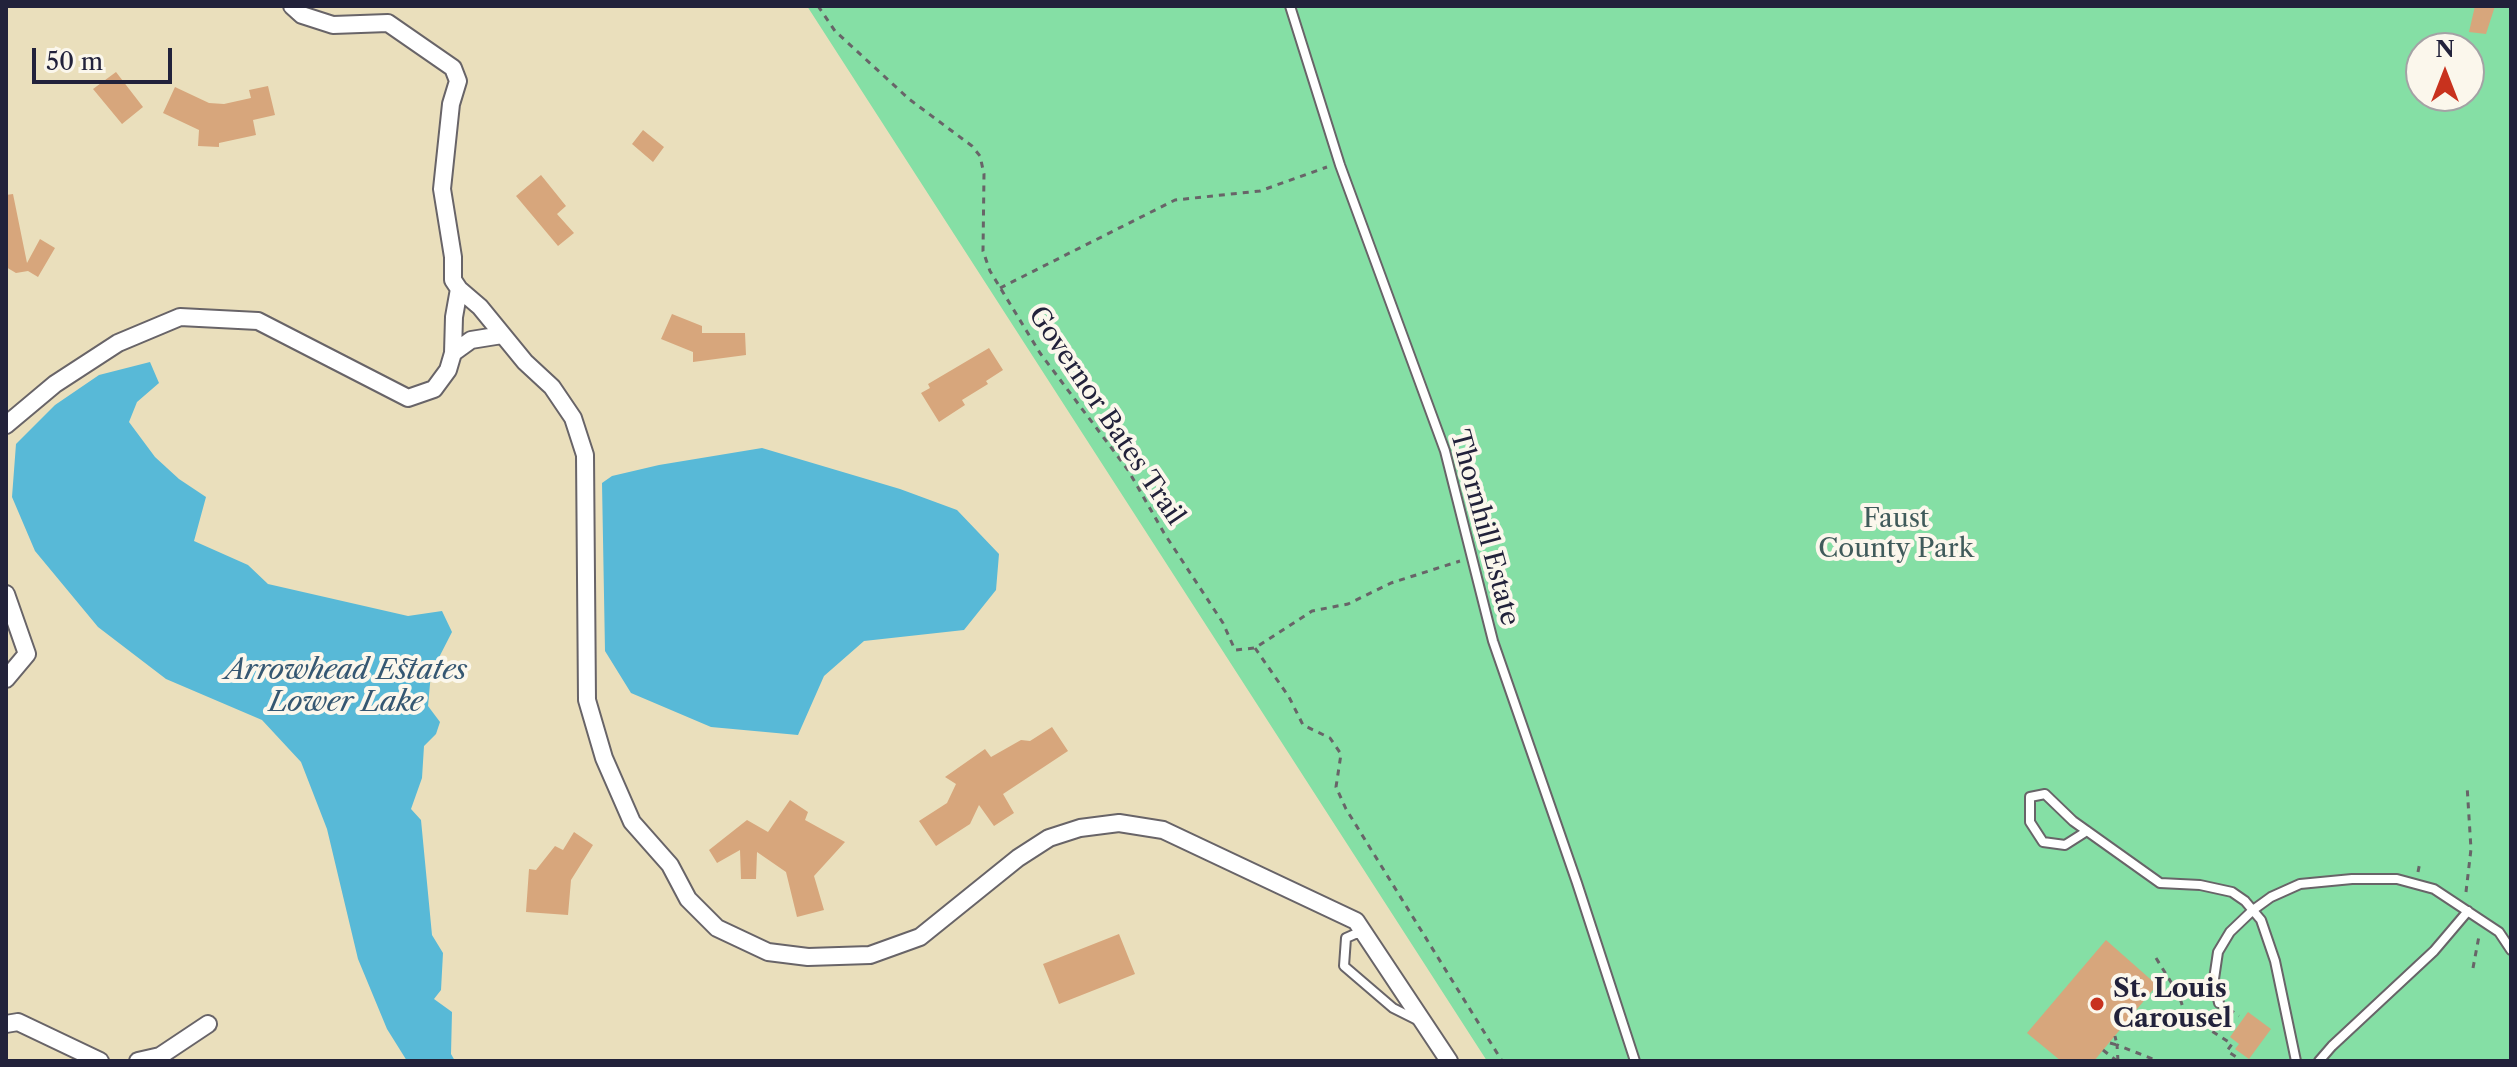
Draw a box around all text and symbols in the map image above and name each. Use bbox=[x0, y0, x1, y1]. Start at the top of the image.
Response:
scale bar bbox=[36, 32, 176, 82]
north arrow bbox=[2405, 32, 2485, 112]
text: N bbox=[2435, 36, 2455, 63]
text: 50 m bbox=[46, 47, 103, 76]
street label: Governor Bates Trail bbox=[1021, 301, 1191, 531]
street label: Thornhill Estate bbox=[1443, 427, 1525, 629]
park label: Faust County Park bbox=[1818, 503, 1974, 564]
water label: Arrowhead Estates Lower Lake bbox=[225, 654, 467, 720]
place label: St. Louis Carousel bbox=[2113, 973, 2232, 1034]
marker: St. Louis Carousel bbox=[2088, 995, 2106, 1013]

